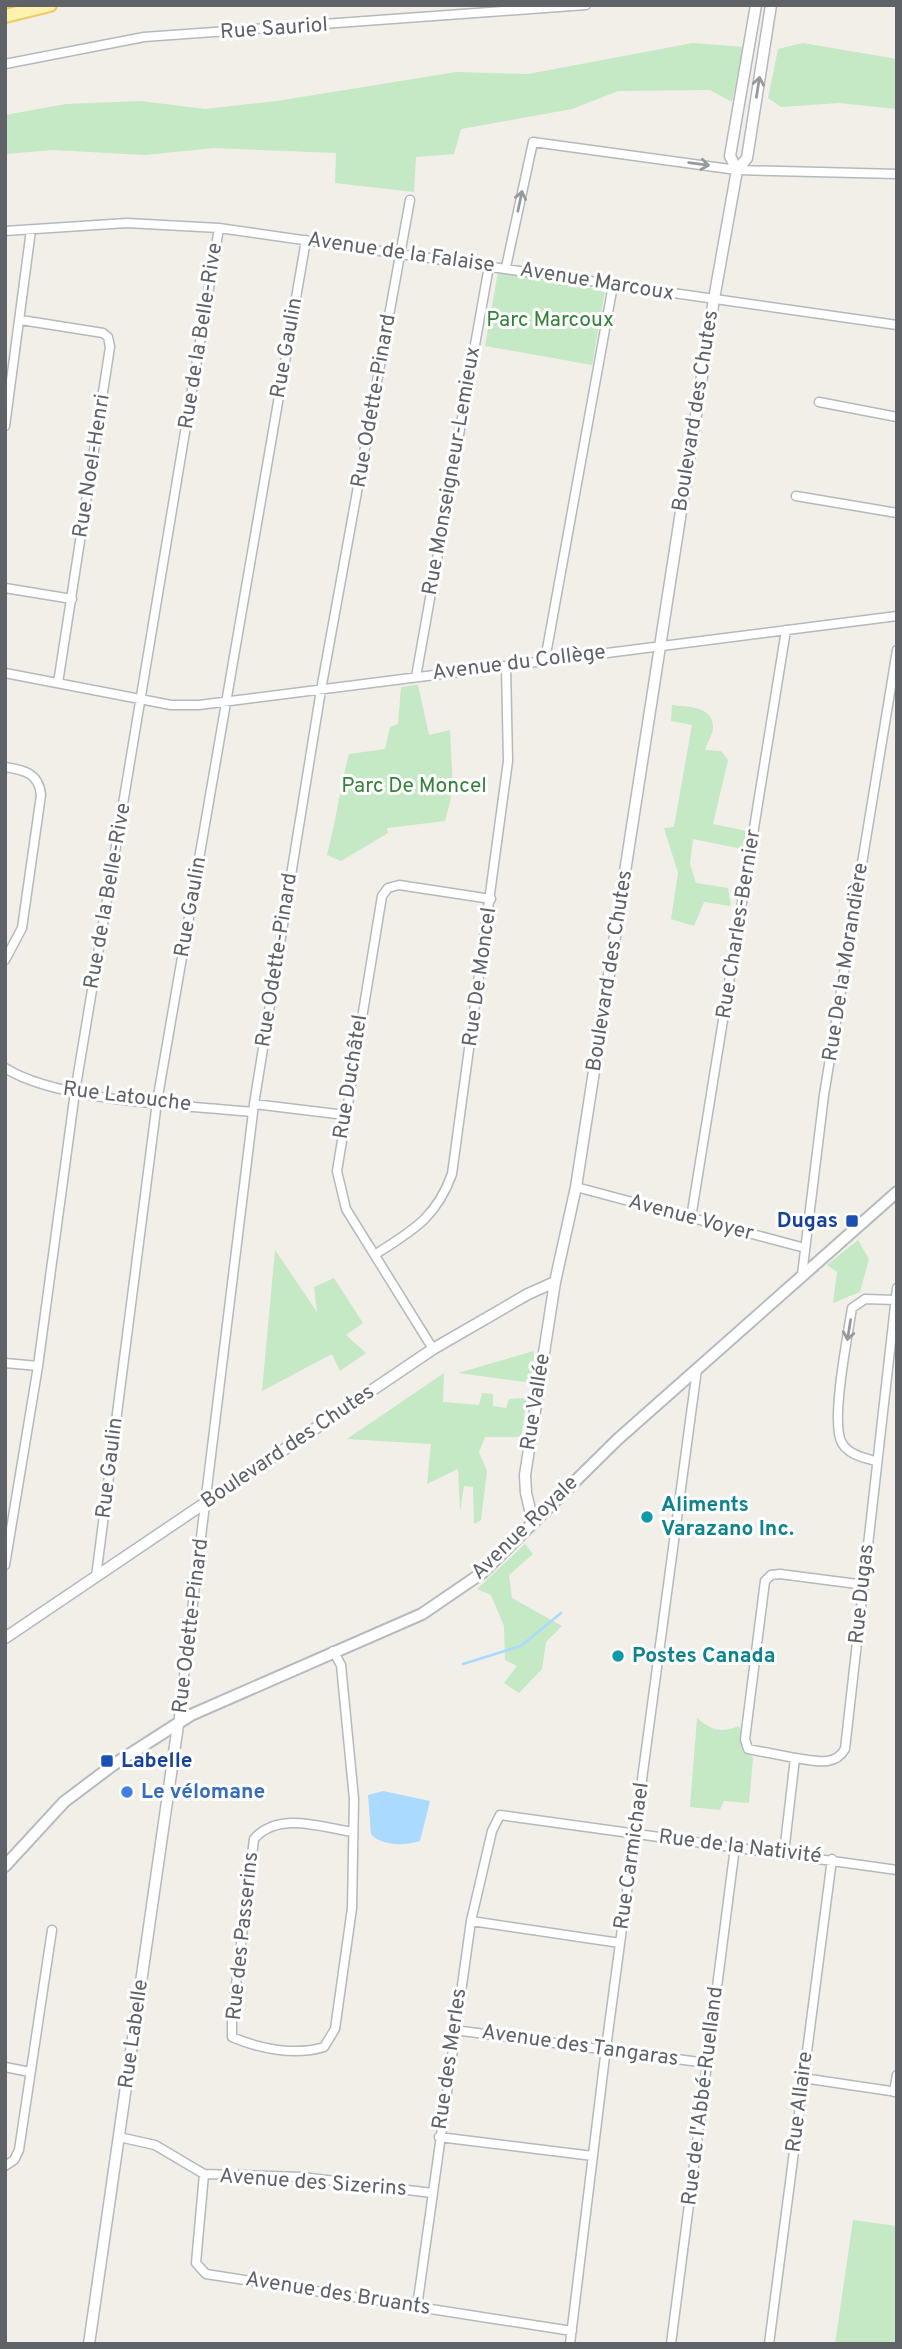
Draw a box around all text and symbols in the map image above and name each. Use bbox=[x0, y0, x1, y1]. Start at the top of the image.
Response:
street label: Rue Sauriol bbox=[219, 12, 329, 46]
one-way arrow bbox=[752, 76, 765, 99]
one-way arrow bbox=[688, 158, 710, 171]
one-way arrow bbox=[514, 190, 528, 213]
street label: Avenue de la Falaise bbox=[306, 227, 496, 279]
street label: Rue de la Belle-Rive bbox=[173, 241, 229, 431]
street label: Avenue Marcoux bbox=[518, 256, 676, 308]
street label: Rue Gaulin bbox=[265, 296, 309, 400]
park label: Parc Marcoux bbox=[486, 307, 614, 334]
street label: Boulevard des Chutes bbox=[667, 308, 725, 514]
street label: Rue Odette-Pinard bbox=[345, 312, 403, 490]
street label: Rue Monseigneur-Lemieux bbox=[417, 344, 487, 597]
street label: Rue Noel-Henri bbox=[67, 392, 117, 540]
street label: Avenue du Collège bbox=[431, 639, 607, 687]
park label: Parc De Moncel bbox=[341, 773, 487, 800]
street label: Rue de la Belle-Rive bbox=[78, 801, 138, 991]
street label: Rue Charles-Bernier bbox=[711, 827, 767, 1021]
street label: Rue Gaulin bbox=[169, 855, 213, 959]
street label: Rue De la Morandière bbox=[817, 861, 875, 1063]
street label: Boulevard des Chutes bbox=[581, 868, 639, 1074]
street label: Rue Odette-Pinard bbox=[250, 871, 304, 1049]
street label: Rue De Moncel bbox=[457, 906, 503, 1048]
street label: Rue Duchâtel bbox=[328, 1013, 374, 1141]
street label: Rue Latouche bbox=[61, 1076, 193, 1118]
street label: Avenue Voyer bbox=[626, 1188, 756, 1248]
place label: Dugas bbox=[777, 1208, 838, 1235]
marker: Dugas bbox=[844, 1213, 860, 1229]
one-way arrow bbox=[842, 1318, 855, 1341]
street label: Rue Vallée bbox=[515, 1352, 557, 1452]
street label: Boulevard des Chutes bbox=[196, 1379, 380, 1515]
street label: Rue Gaulin bbox=[90, 1416, 130, 1520]
street label: Avenue Royale bbox=[466, 1470, 584, 1586]
place label: Aliments Varazano Inc. bbox=[661, 1492, 794, 1543]
marker: Aliments Varazano Inc. bbox=[639, 1509, 655, 1525]
street label: Rue Odette-Pinard bbox=[167, 1537, 215, 1715]
street label: Rue Dugas bbox=[843, 1543, 881, 1645]
place label: Postes Canada bbox=[632, 1643, 775, 1670]
marker: Postes Canada bbox=[610, 1648, 626, 1664]
place label: Labelle bbox=[121, 1748, 192, 1775]
marker: Labelle bbox=[99, 1753, 115, 1769]
place label: Le vélomane bbox=[141, 1779, 265, 1806]
street label: Rue Carmichael bbox=[608, 1781, 656, 1931]
marker: Le vélomane bbox=[119, 1784, 135, 1800]
street label: Rue de la Nativité bbox=[657, 1824, 823, 1870]
street label: Rue des Passerins bbox=[221, 1850, 265, 2022]
street label: Rue Labelle bbox=[113, 1978, 155, 2090]
street label: Rue de l'Abbé-Ruelland bbox=[676, 1985, 730, 2207]
street label: Rue des Merles bbox=[427, 1987, 473, 2131]
street label: Avenue des Tangaras bbox=[480, 2019, 680, 2073]
street label: Rue Allaire bbox=[780, 2050, 820, 2154]
street label: Avenue des Sizerins bbox=[218, 2163, 408, 2203]
street label: Avenue des Bruants bbox=[244, 2266, 432, 2322]

